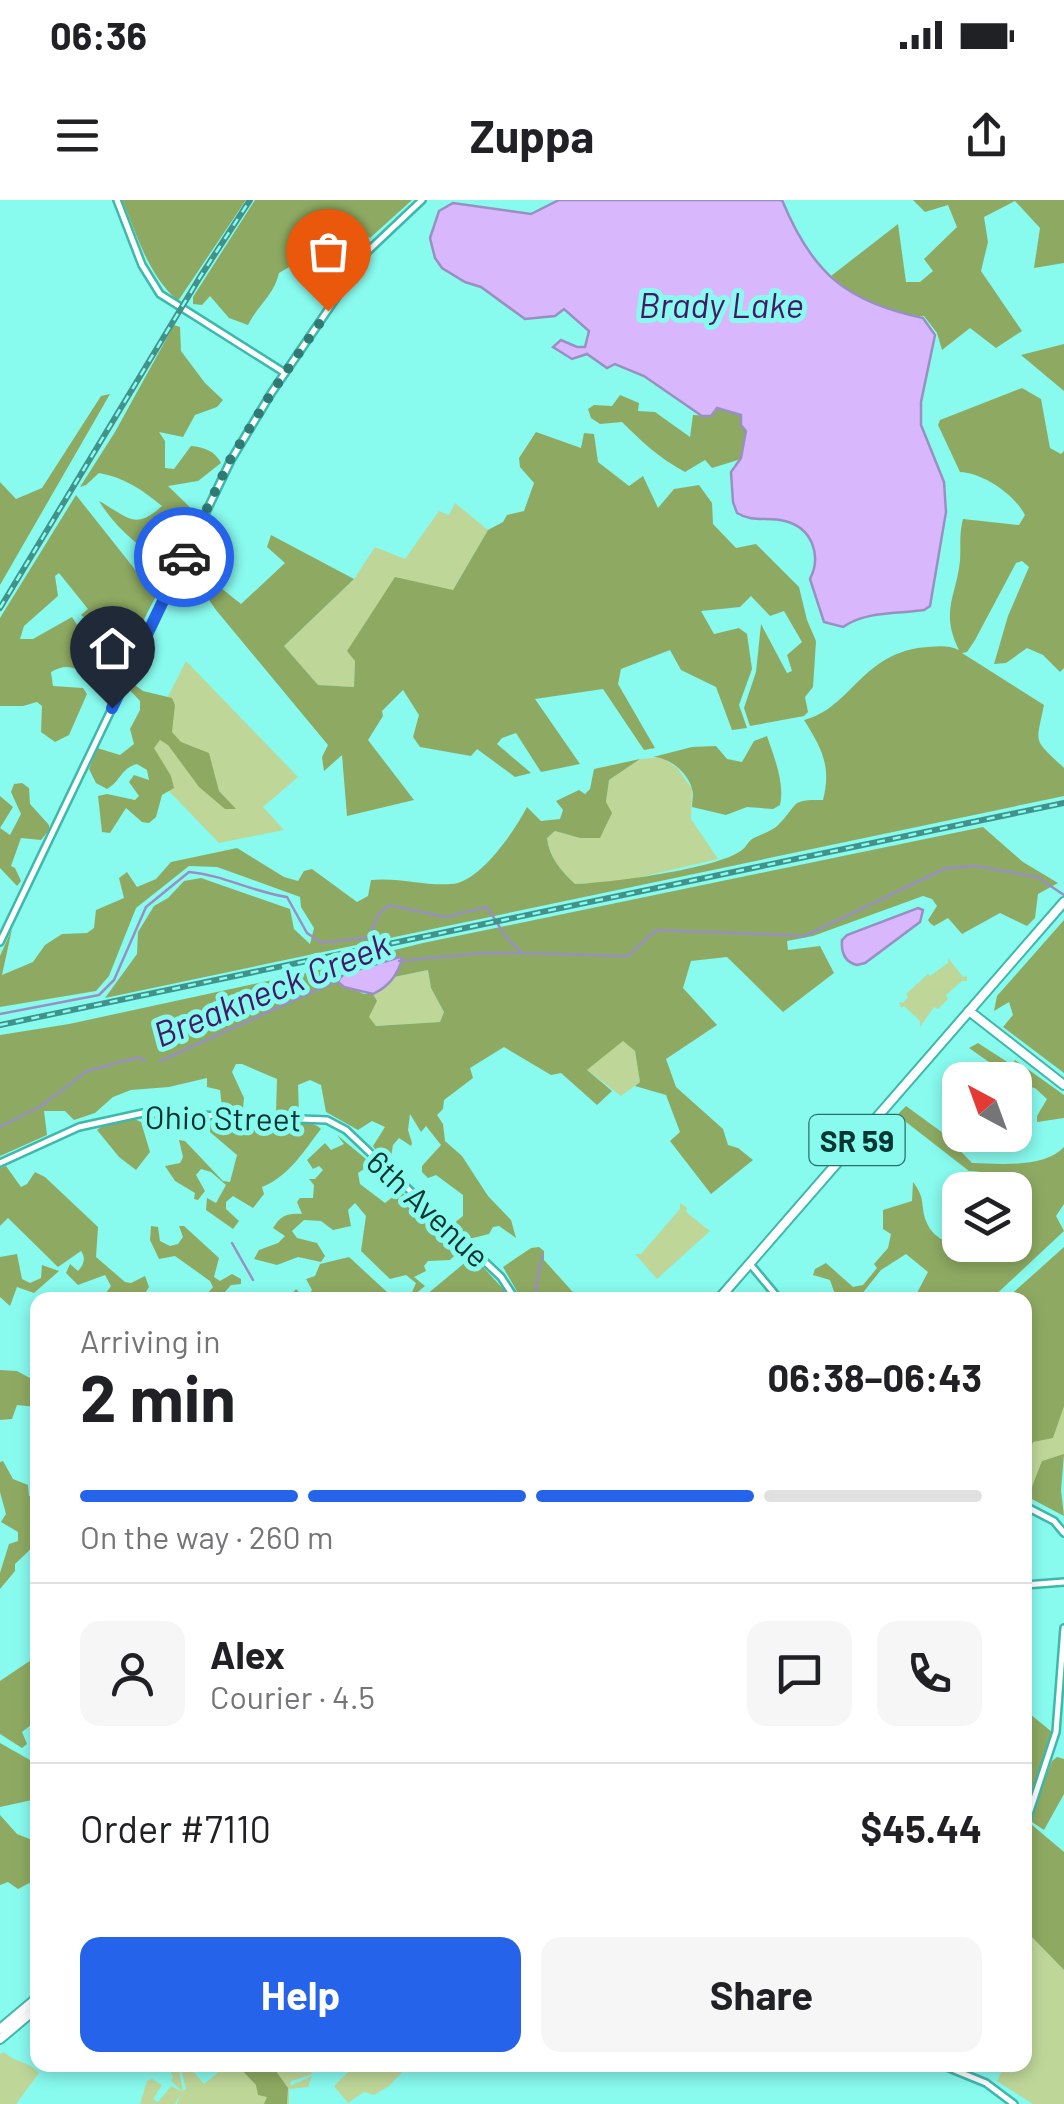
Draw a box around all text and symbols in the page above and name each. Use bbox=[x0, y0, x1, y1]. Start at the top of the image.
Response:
text: 06:36 bbox=[50, 12, 147, 58]
icon: menu bbox=[50, 108, 105, 163]
text: Zuppa bbox=[470, 108, 594, 162]
icon: share bbox=[959, 108, 1014, 163]
pin bbox=[286, 209, 371, 312]
icon: bag bbox=[301, 224, 356, 279]
water label: Brady Lake bbox=[639, 283, 803, 325]
courier bbox=[134, 507, 234, 607]
icon: car bbox=[157, 530, 212, 585]
pin bbox=[70, 606, 155, 709]
icon: home bbox=[85, 621, 140, 676]
water label: Breakneck Creek bbox=[147, 922, 395, 1054]
north arrow bbox=[942, 1062, 1032, 1152]
map controls bbox=[942, 1062, 1032, 1262]
street label: Ohio Street bbox=[144, 1097, 302, 1137]
road number: SR 59 bbox=[810, 1115, 904, 1165]
street label: 6th Avenue bbox=[360, 1142, 498, 1274]
button: layers bbox=[942, 1172, 1032, 1262]
text: Arriving in bbox=[80, 1321, 220, 1359]
text: 06:38–06:43 bbox=[768, 1354, 982, 1400]
text: 2 min bbox=[80, 1357, 236, 1435]
text: On the way · 260 m bbox=[80, 1517, 333, 1555]
button: person bbox=[80, 1621, 185, 1726]
button: chat bbox=[747, 1621, 852, 1726]
button: phone bbox=[877, 1621, 982, 1726]
text: Alex bbox=[210, 1631, 285, 1677]
text: Courier · 4.5 bbox=[210, 1677, 375, 1715]
text: Order #7110 bbox=[80, 1805, 271, 1851]
text: $45.44 bbox=[861, 1805, 982, 1851]
button: Help bbox=[80, 1937, 521, 2052]
button: Share bbox=[541, 1937, 982, 2052]

